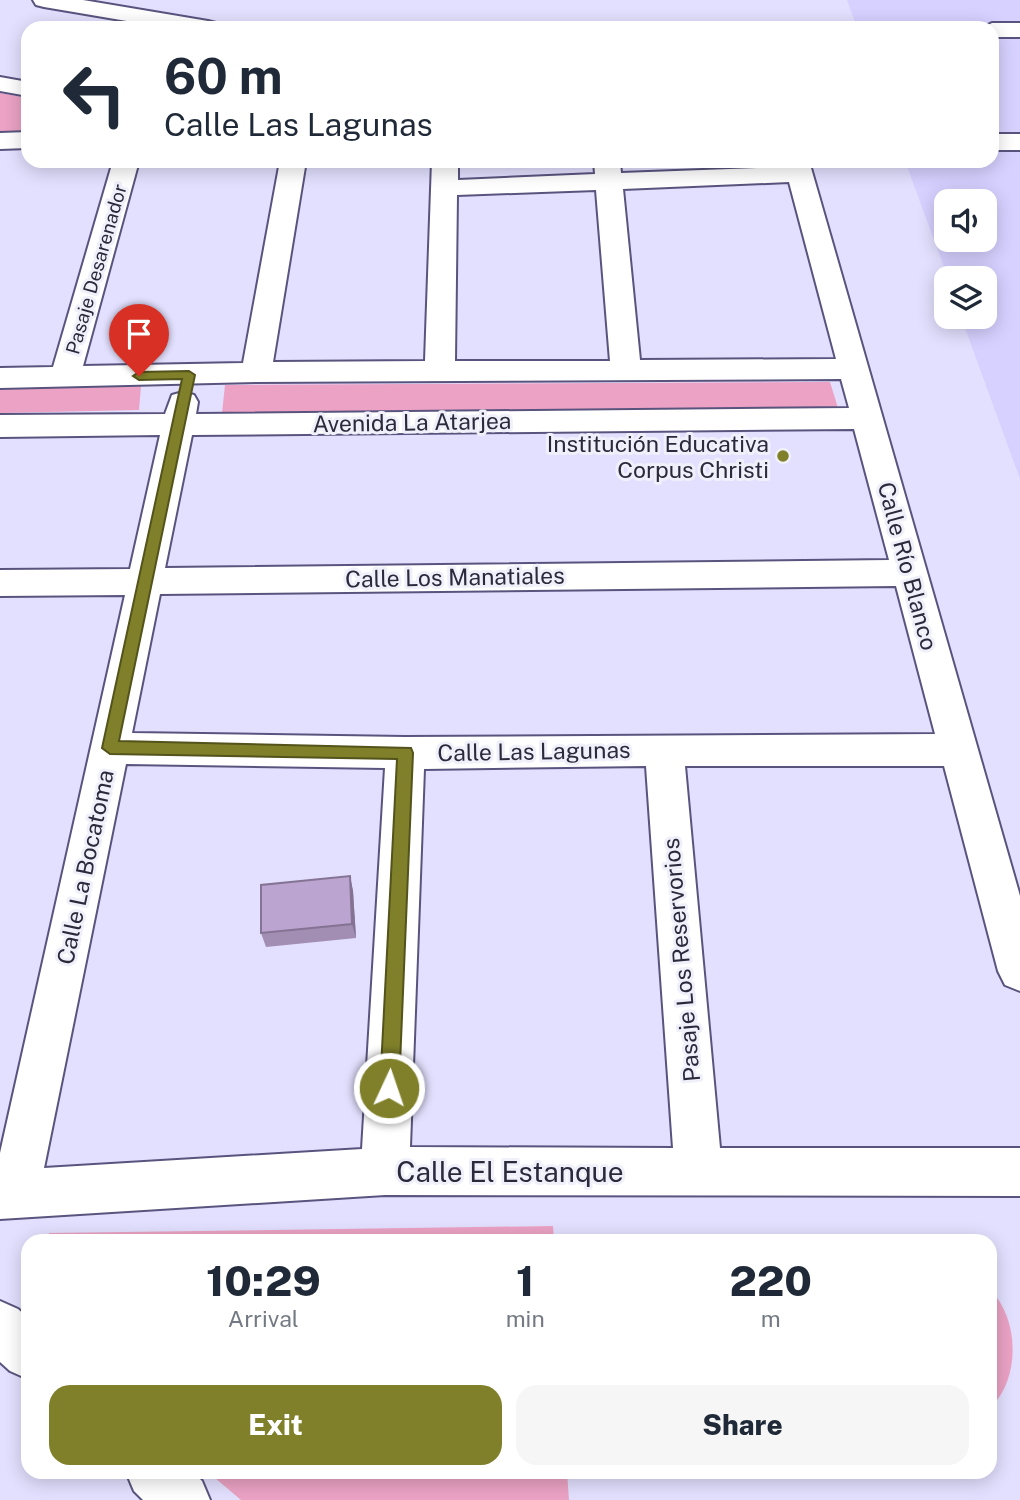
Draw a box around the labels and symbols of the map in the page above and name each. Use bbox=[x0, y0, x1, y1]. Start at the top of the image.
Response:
street label: Pasaje Desarenador bbox=[61, 181, 131, 357]
pin bbox=[109, 304, 169, 376]
street label: Avenida La Atarjea bbox=[312, 407, 512, 437]
place label: Institución Educativa Corpus Christi bbox=[547, 430, 769, 483]
marker: Institución Educativa Corpus Christi bbox=[775, 448, 791, 464]
street label: Calle Río Blanco bbox=[873, 479, 943, 653]
street label: Calle Los Manatiales bbox=[345, 562, 565, 592]
street label: Calle Las Lagunas bbox=[437, 736, 631, 766]
street label: Calle La Bocatoma bbox=[51, 767, 119, 967]
street label: Pasaje Los Reservorios bbox=[657, 837, 705, 1083]
position arrow bbox=[352, 1051, 426, 1125]
street label: Calle El Estanque bbox=[396, 1155, 624, 1188]

